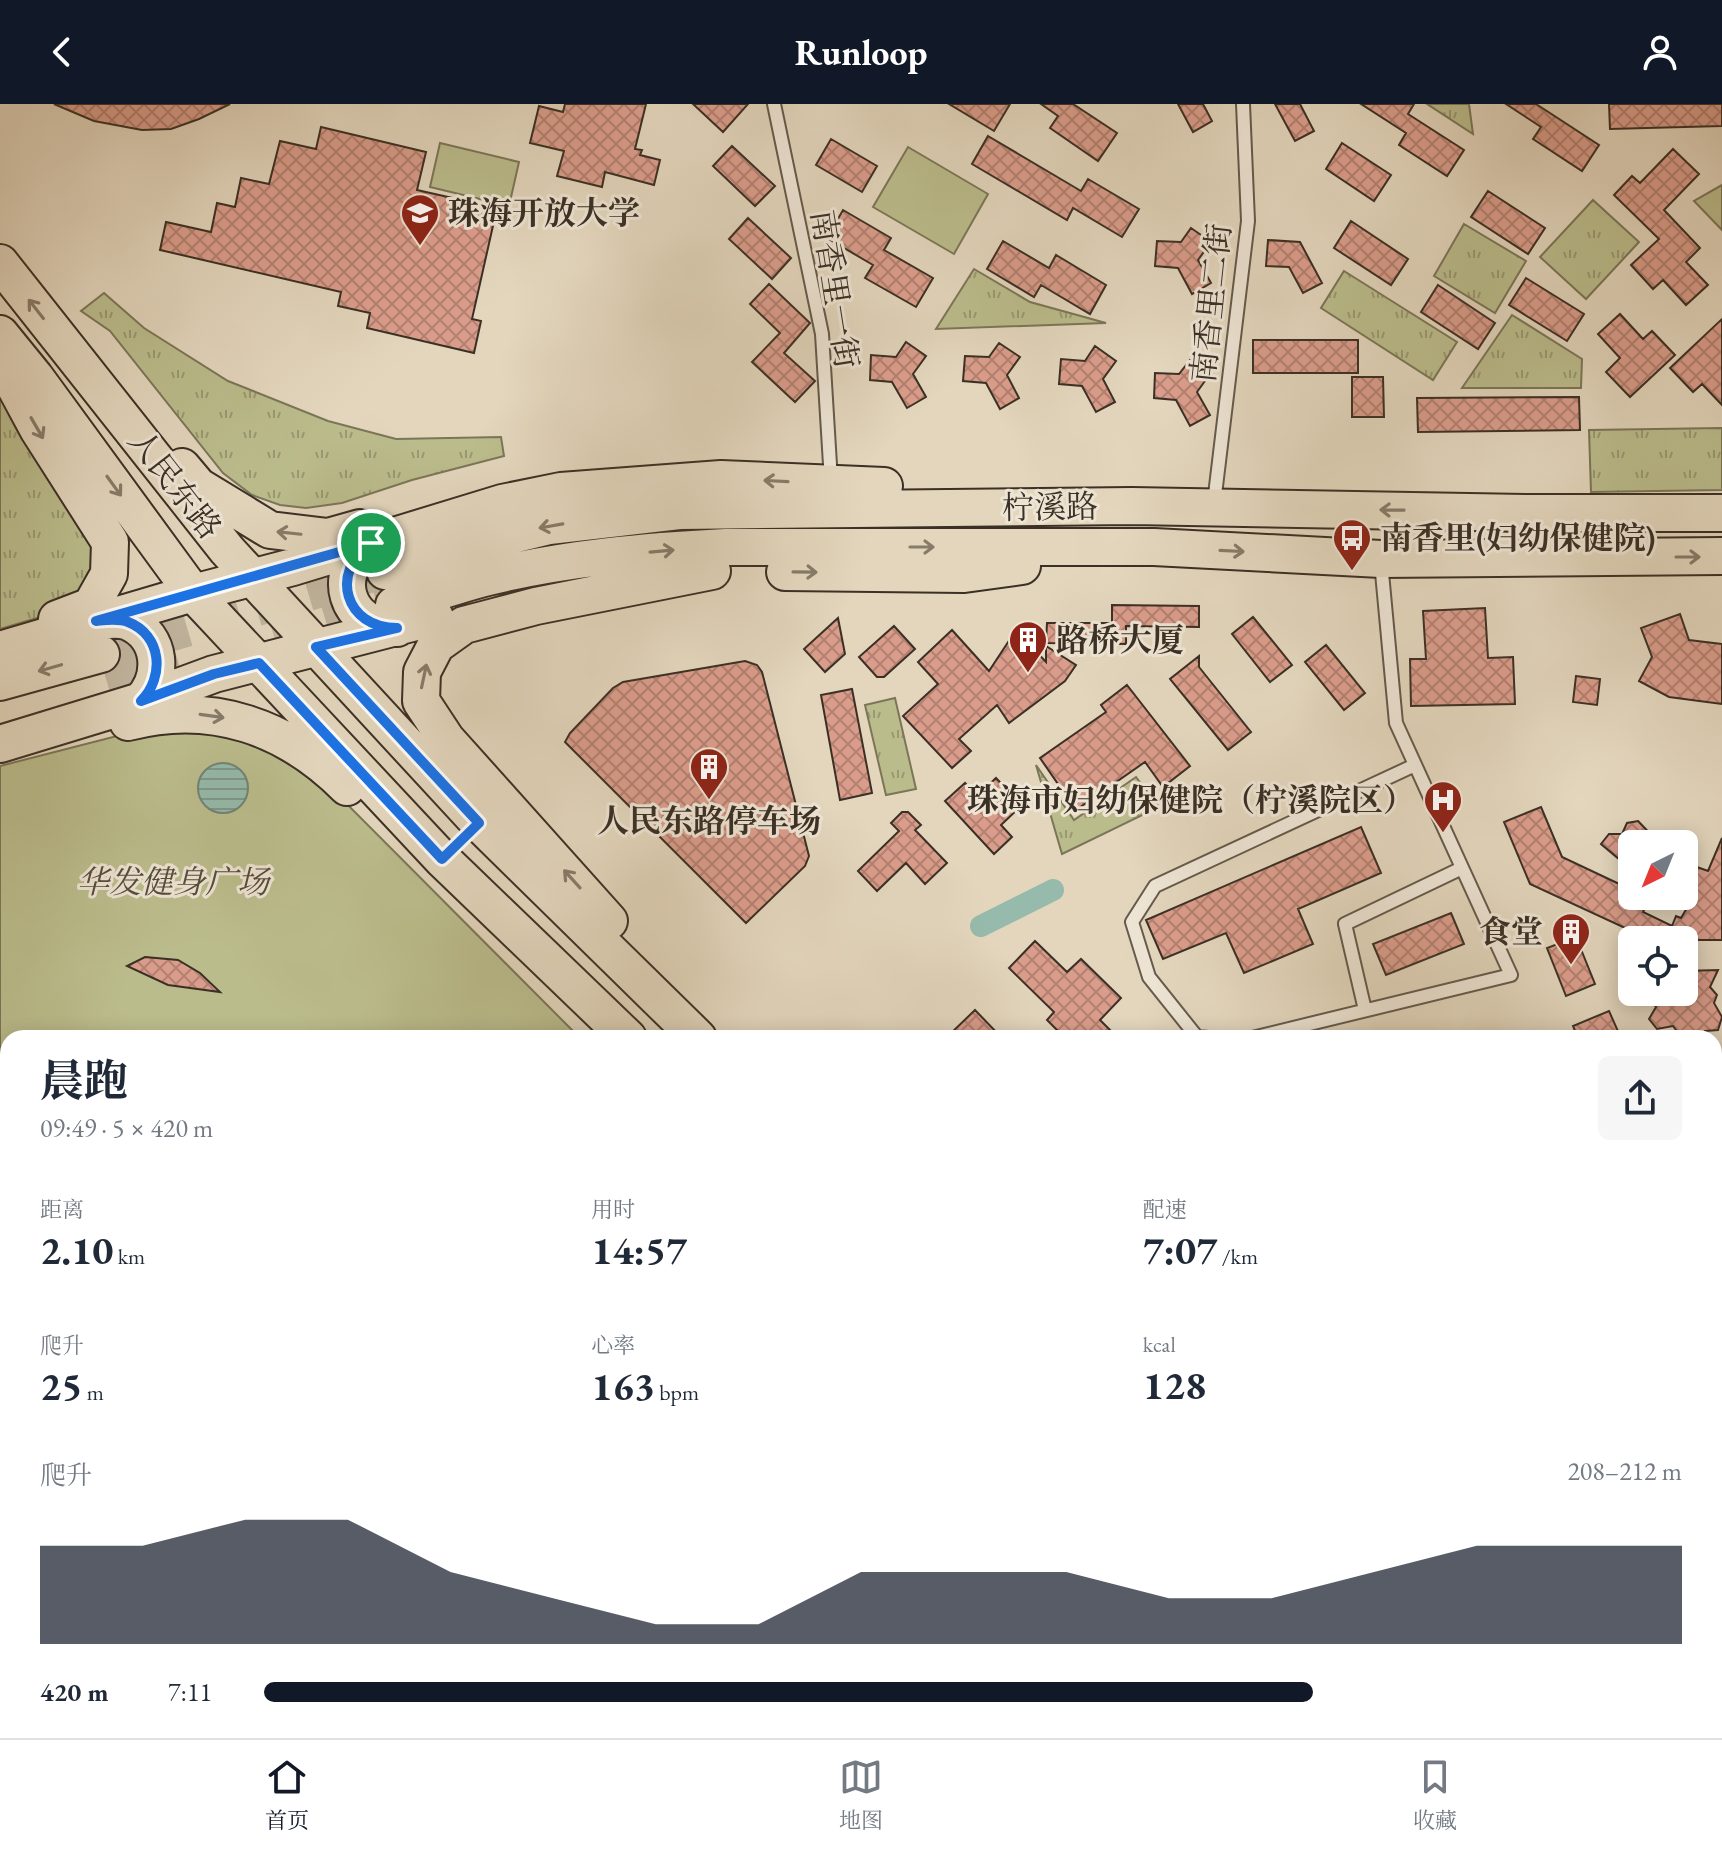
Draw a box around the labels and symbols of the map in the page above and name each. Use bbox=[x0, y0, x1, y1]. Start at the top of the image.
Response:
school or university icon: 珠海开放大学 bbox=[399, 192, 441, 247]
place label: 珠海开放大学 bbox=[448, 192, 640, 234]
street label: 南香里一街 bbox=[802, 207, 868, 371]
street label: 南香里二街 bbox=[1182, 221, 1240, 385]
one-way arrow bbox=[27, 299, 45, 320]
one-way arrow bbox=[29, 416, 45, 439]
street label: 人民东路 bbox=[119, 421, 231, 547]
one-way arrow bbox=[763, 474, 790, 489]
one-way arrow bbox=[106, 475, 123, 496]
street label: 柠溪路 bbox=[1002, 485, 1098, 529]
one-way arrow bbox=[1379, 502, 1406, 517]
pin bbox=[337, 509, 405, 577]
bus stop icon: 南香里(妇幼保健院) bbox=[1331, 517, 1373, 572]
place label: 南香里(妇幼保健院) bbox=[1380, 517, 1655, 559]
one-way arrow bbox=[539, 519, 564, 534]
one-way arrow bbox=[276, 525, 303, 540]
one-way arrow bbox=[908, 539, 935, 555]
one-way arrow bbox=[648, 543, 675, 558]
one-way arrow bbox=[1218, 544, 1245, 559]
one-way arrow bbox=[1674, 549, 1701, 564]
one-way arrow bbox=[791, 564, 818, 580]
building icon: 路桥大厦 bbox=[1007, 619, 1049, 674]
place label: 路桥大厦 bbox=[1056, 619, 1184, 661]
one-way arrow bbox=[38, 661, 64, 676]
one-way arrow bbox=[417, 663, 432, 689]
one-way arrow bbox=[199, 709, 224, 724]
building icon: 人民东路停车场 bbox=[688, 746, 730, 801]
place label: 珠海市妇幼保健院（柠溪院区） bbox=[967, 779, 1415, 821]
hospital icon: 珠海市妇幼保健院（柠溪院区） bbox=[1422, 779, 1464, 834]
place label: 人民东路停车场 bbox=[597, 800, 821, 842]
north arrow bbox=[1618, 830, 1698, 910]
park label: 华发健身广场 bbox=[77, 861, 272, 903]
one-way arrow bbox=[564, 869, 582, 889]
place label: 食堂 bbox=[1479, 911, 1543, 953]
building icon: 食堂 bbox=[1550, 911, 1592, 966]

